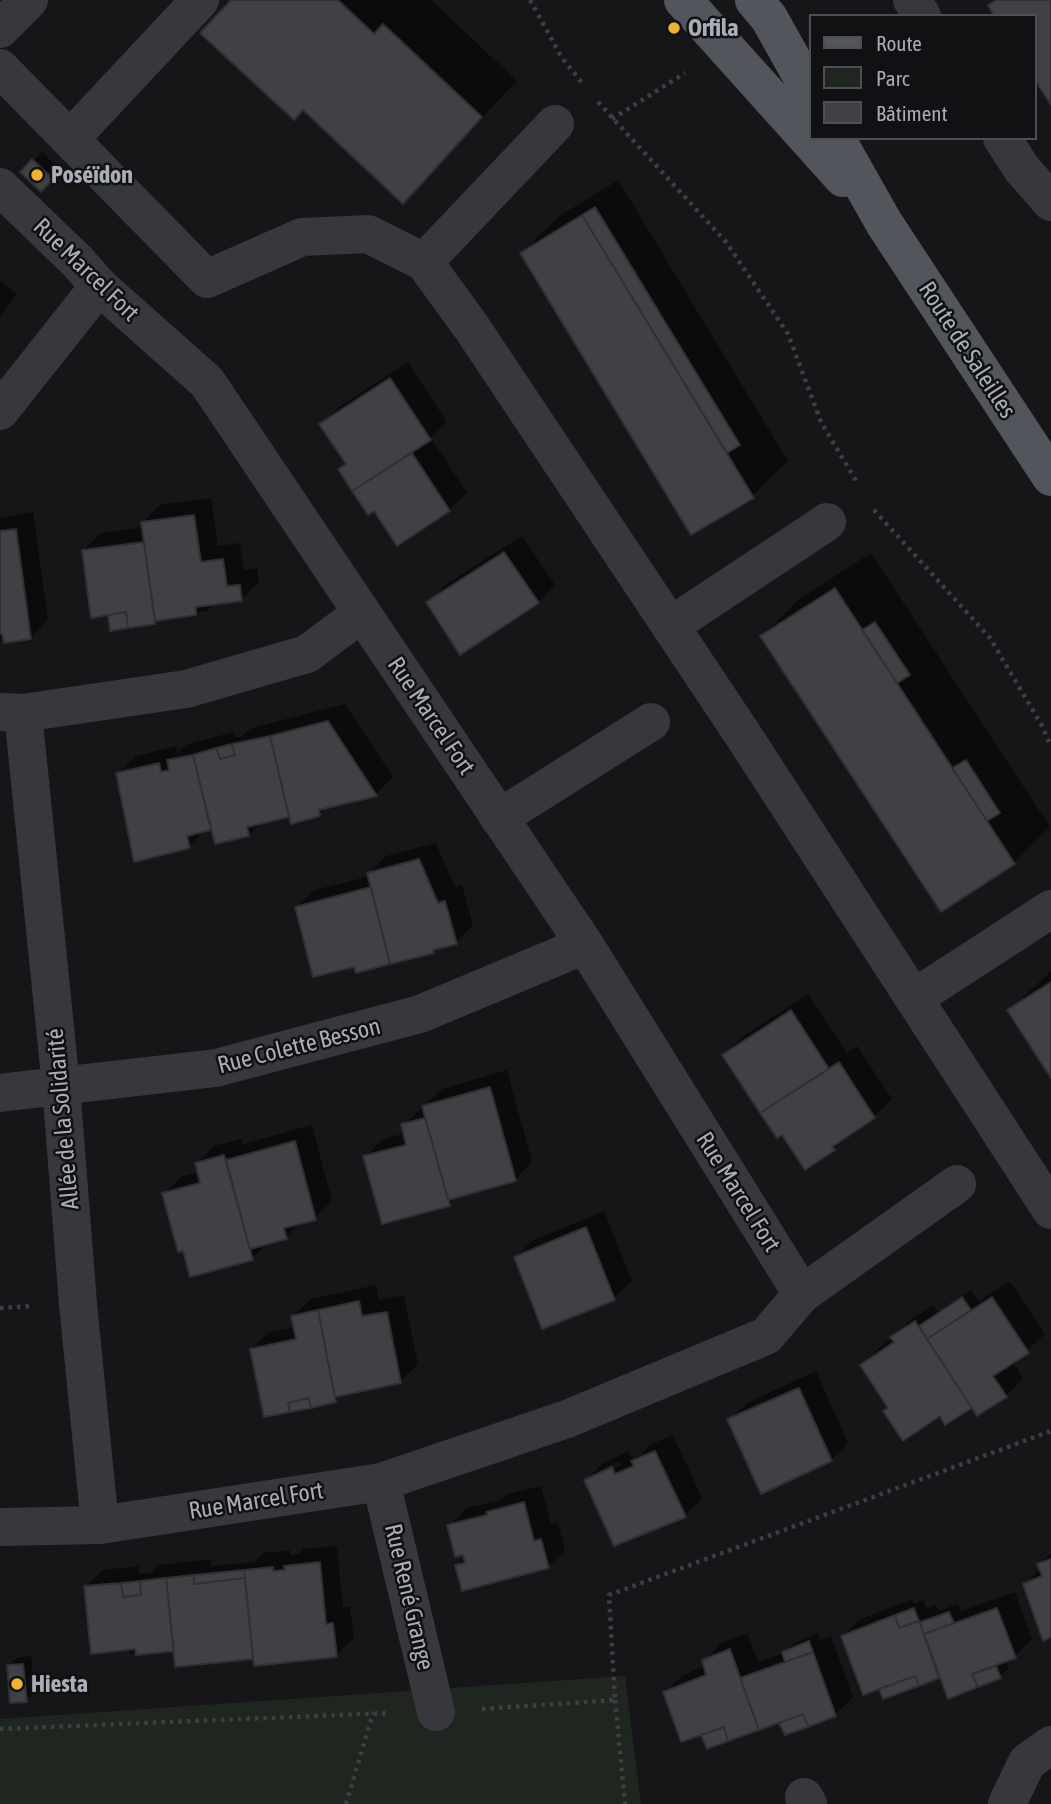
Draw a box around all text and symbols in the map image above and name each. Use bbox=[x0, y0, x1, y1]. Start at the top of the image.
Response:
place label: Orfila bbox=[688, 14, 739, 42]
legend bbox=[810, 14, 1037, 140]
marker: Orfila bbox=[666, 20, 682, 36]
text: Route bbox=[876, 31, 922, 55]
text: Parc bbox=[876, 66, 910, 90]
text: Bâtiment bbox=[876, 101, 947, 125]
place label: Poséïdon bbox=[51, 161, 133, 189]
marker: Poséïdon bbox=[29, 167, 45, 183]
street label: Rue Marcel Fort bbox=[27, 212, 145, 328]
street label: Route de Saleilles bbox=[912, 276, 1022, 424]
street label: Rue Marcel Fort bbox=[381, 652, 481, 780]
street label: Rue Colette Besson bbox=[215, 1012, 383, 1080]
street label: Allée de la Solidarité bbox=[41, 1027, 85, 1211]
street label: Rue Marcel Fort bbox=[690, 1127, 786, 1257]
street label: Rue Marcel Fort bbox=[187, 1476, 325, 1526]
street label: Rue René Grange bbox=[378, 1521, 440, 1673]
place label: Hiesta bbox=[31, 1670, 88, 1698]
marker: Hiesta bbox=[9, 1676, 25, 1692]

